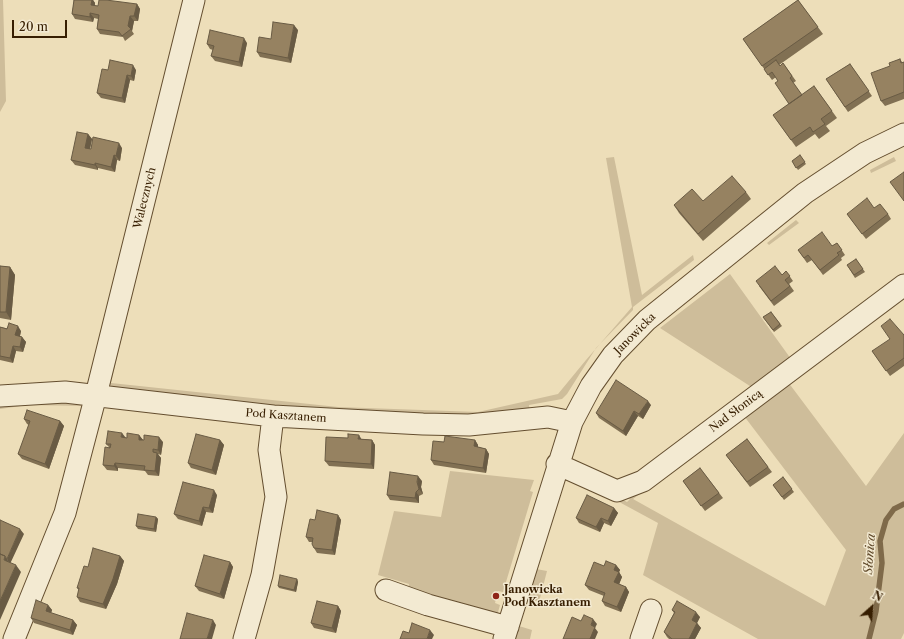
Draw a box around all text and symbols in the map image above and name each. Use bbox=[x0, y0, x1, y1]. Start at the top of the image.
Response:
scale bar bbox=[14, 12, 69, 38]
text: 20 m bbox=[19, 19, 48, 34]
street label: Walecznych bbox=[131, 166, 159, 230]
street label: Janowicka bbox=[612, 311, 658, 357]
street label: Nad Słonicą bbox=[707, 387, 765, 435]
street label: Pod Kasztanem bbox=[245, 407, 327, 425]
water label: Słonica bbox=[861, 533, 879, 575]
place label: Janowicka Pod Kasztanem bbox=[504, 583, 591, 609]
north arrow bbox=[852, 587, 892, 627]
text: N bbox=[870, 588, 885, 605]
marker: Janowicka Pod Kasztanem bbox=[491, 591, 501, 601]

